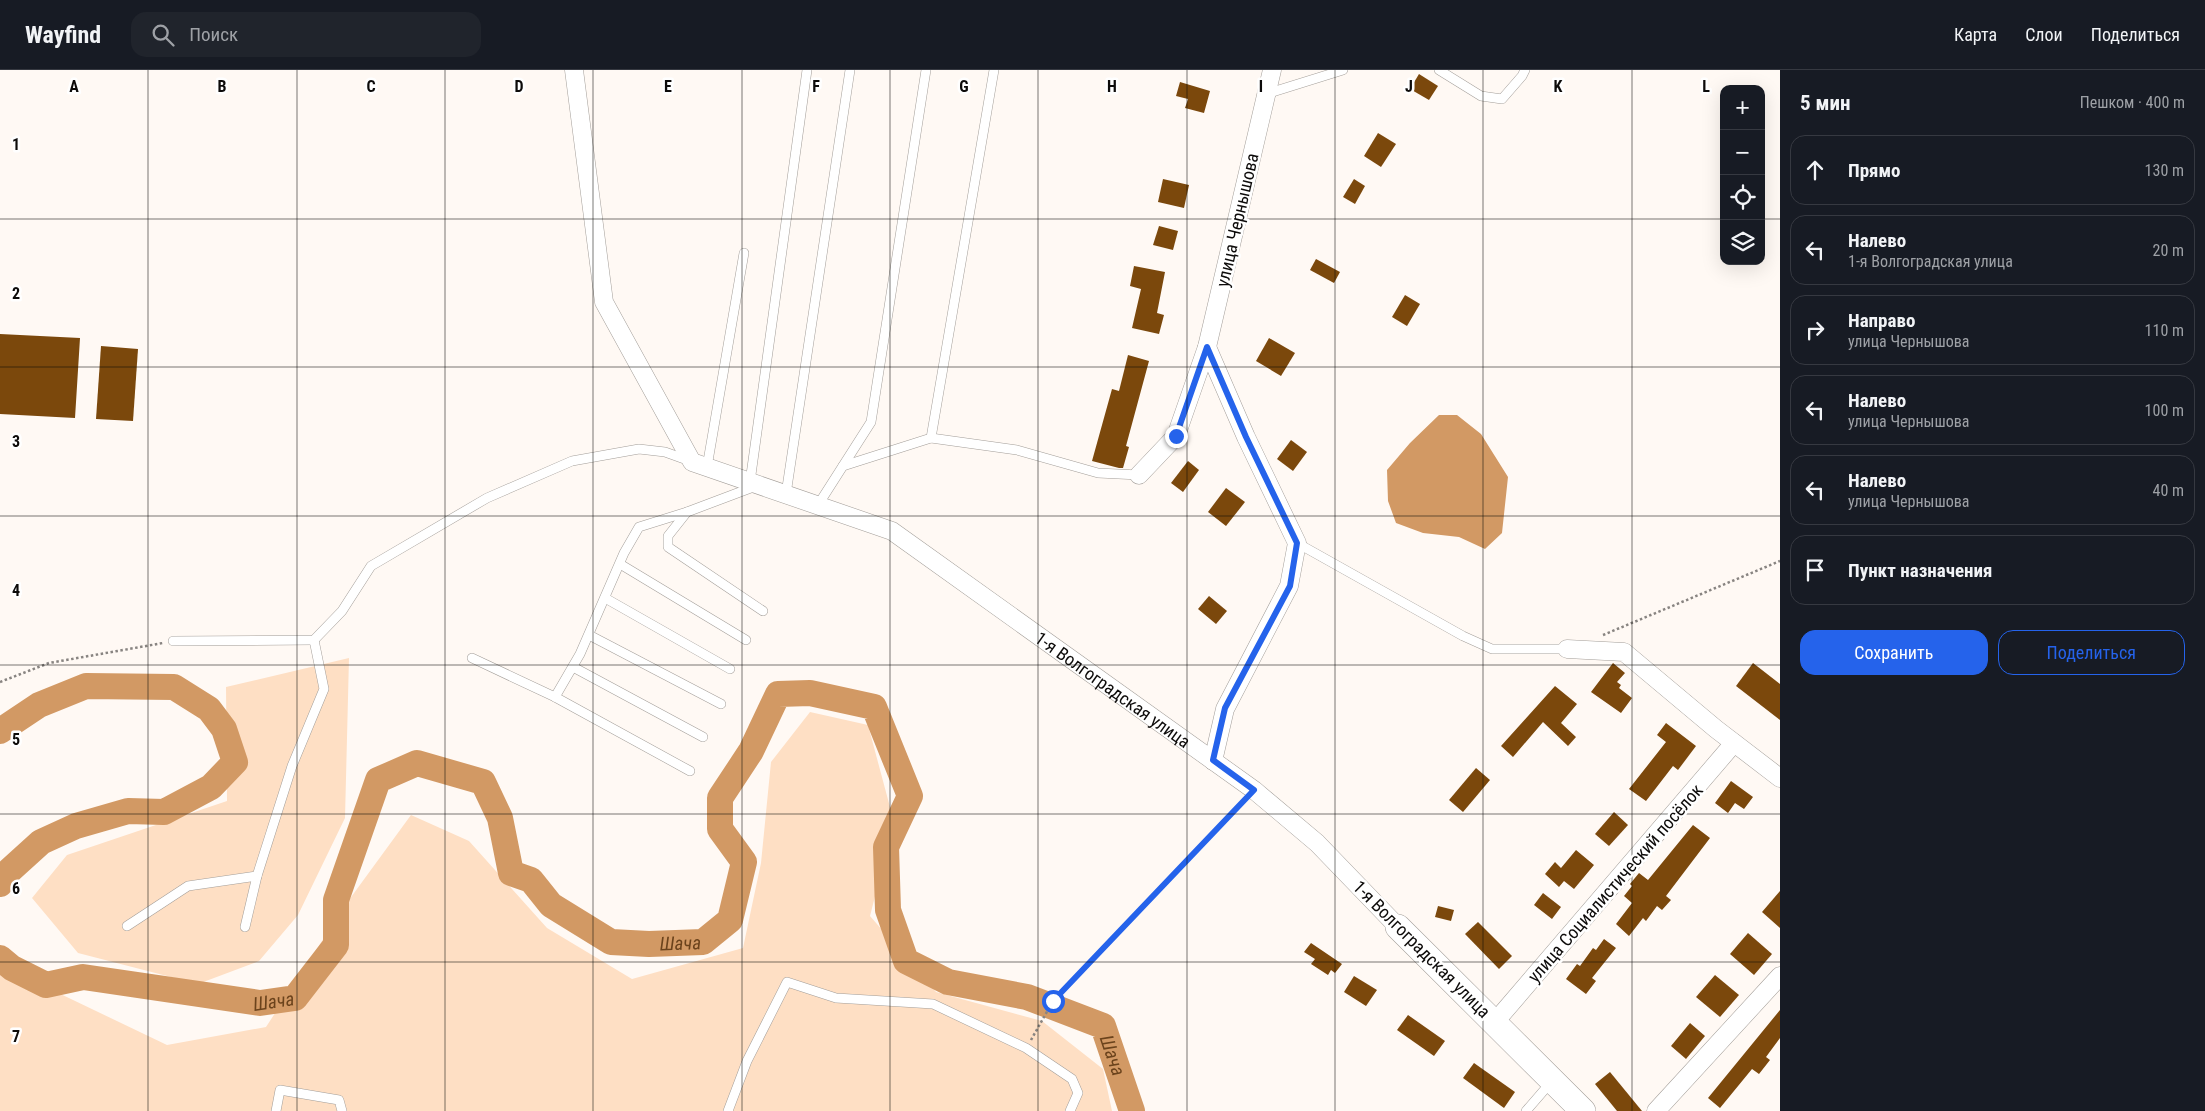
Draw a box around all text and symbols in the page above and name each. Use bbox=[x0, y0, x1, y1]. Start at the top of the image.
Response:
search box bbox=[131, 12, 481, 57]
text: Wayfind bbox=[25, 21, 101, 49]
icon: search bbox=[149, 21, 177, 49]
text: Поиск bbox=[189, 23, 238, 46]
text: Карта bbox=[1954, 24, 1997, 45]
text: Слои bbox=[2025, 24, 2063, 45]
text: Поделиться bbox=[2091, 24, 2180, 45]
text: A bbox=[69, 77, 79, 96]
text: B bbox=[218, 77, 227, 96]
text: C bbox=[366, 77, 376, 96]
text: D bbox=[514, 77, 524, 96]
text: E bbox=[664, 77, 672, 96]
text: F bbox=[812, 77, 820, 96]
text: G bbox=[959, 77, 969, 96]
text: H bbox=[1107, 77, 1117, 96]
text: I bbox=[1259, 77, 1263, 96]
text: J bbox=[1405, 77, 1413, 96]
text: K bbox=[1554, 77, 1563, 96]
text: L bbox=[1702, 77, 1710, 96]
map controls bbox=[1720, 85, 1765, 265]
button: + bbox=[1720, 85, 1765, 130]
text: 5 мин bbox=[1800, 91, 1850, 115]
text: Пешком · 400 m bbox=[2080, 93, 2185, 112]
button: − bbox=[1720, 130, 1765, 175]
text: 1 bbox=[12, 135, 20, 154]
street label: улица Чернышова bbox=[1211, 151, 1263, 289]
icon: ahead bbox=[1801, 156, 1829, 184]
text: Прямо bbox=[1848, 159, 1901, 182]
text: 130 m bbox=[2145, 161, 2184, 180]
button: locate bbox=[1720, 175, 1765, 220]
button: layers bbox=[1720, 220, 1765, 265]
text: Налево bbox=[1848, 229, 1906, 252]
icon: left bbox=[1801, 236, 1829, 264]
text: 20 m bbox=[2152, 241, 2184, 260]
text: 1-я Волгоградская улица bbox=[1848, 252, 2013, 271]
text: 2 bbox=[12, 284, 20, 303]
text: Направо bbox=[1848, 309, 1915, 332]
icon: right bbox=[1801, 316, 1829, 344]
text: 110 m bbox=[2145, 321, 2184, 340]
text: улица Чернышова bbox=[1848, 332, 1969, 351]
text: Налево bbox=[1848, 389, 1906, 412]
icon: left bbox=[1801, 396, 1829, 424]
text: 100 m bbox=[2145, 401, 2184, 420]
text: улица Чернышова bbox=[1848, 412, 1969, 431]
route end bbox=[1165, 425, 1188, 448]
text: 3 bbox=[12, 432, 20, 451]
text: Налево bbox=[1848, 469, 1906, 492]
icon: left bbox=[1801, 476, 1829, 504]
text: 40 m bbox=[2152, 481, 2184, 500]
text: улица Чернышова bbox=[1848, 492, 1969, 511]
icon: arrive bbox=[1801, 556, 1829, 584]
text: Пункт назначения bbox=[1848, 559, 1992, 582]
text: 4 bbox=[12, 581, 20, 600]
street label: 1-я Волгоградская улица bbox=[1032, 627, 1195, 752]
button: Сохранить bbox=[1800, 630, 1988, 675]
button: Поделиться bbox=[1998, 630, 2185, 675]
text: 5 bbox=[12, 730, 20, 749]
street label: улица Социалистический посёлок bbox=[1523, 779, 1707, 986]
street label: 1-я Волгоградская улица bbox=[1349, 876, 1495, 1022]
text: 6 bbox=[12, 879, 20, 898]
water label: Шача bbox=[659, 931, 701, 955]
water label: Шача bbox=[251, 987, 296, 1015]
route start bbox=[1042, 990, 1065, 1013]
text: 7 bbox=[12, 1027, 20, 1046]
water label: Шача bbox=[1095, 1032, 1131, 1079]

